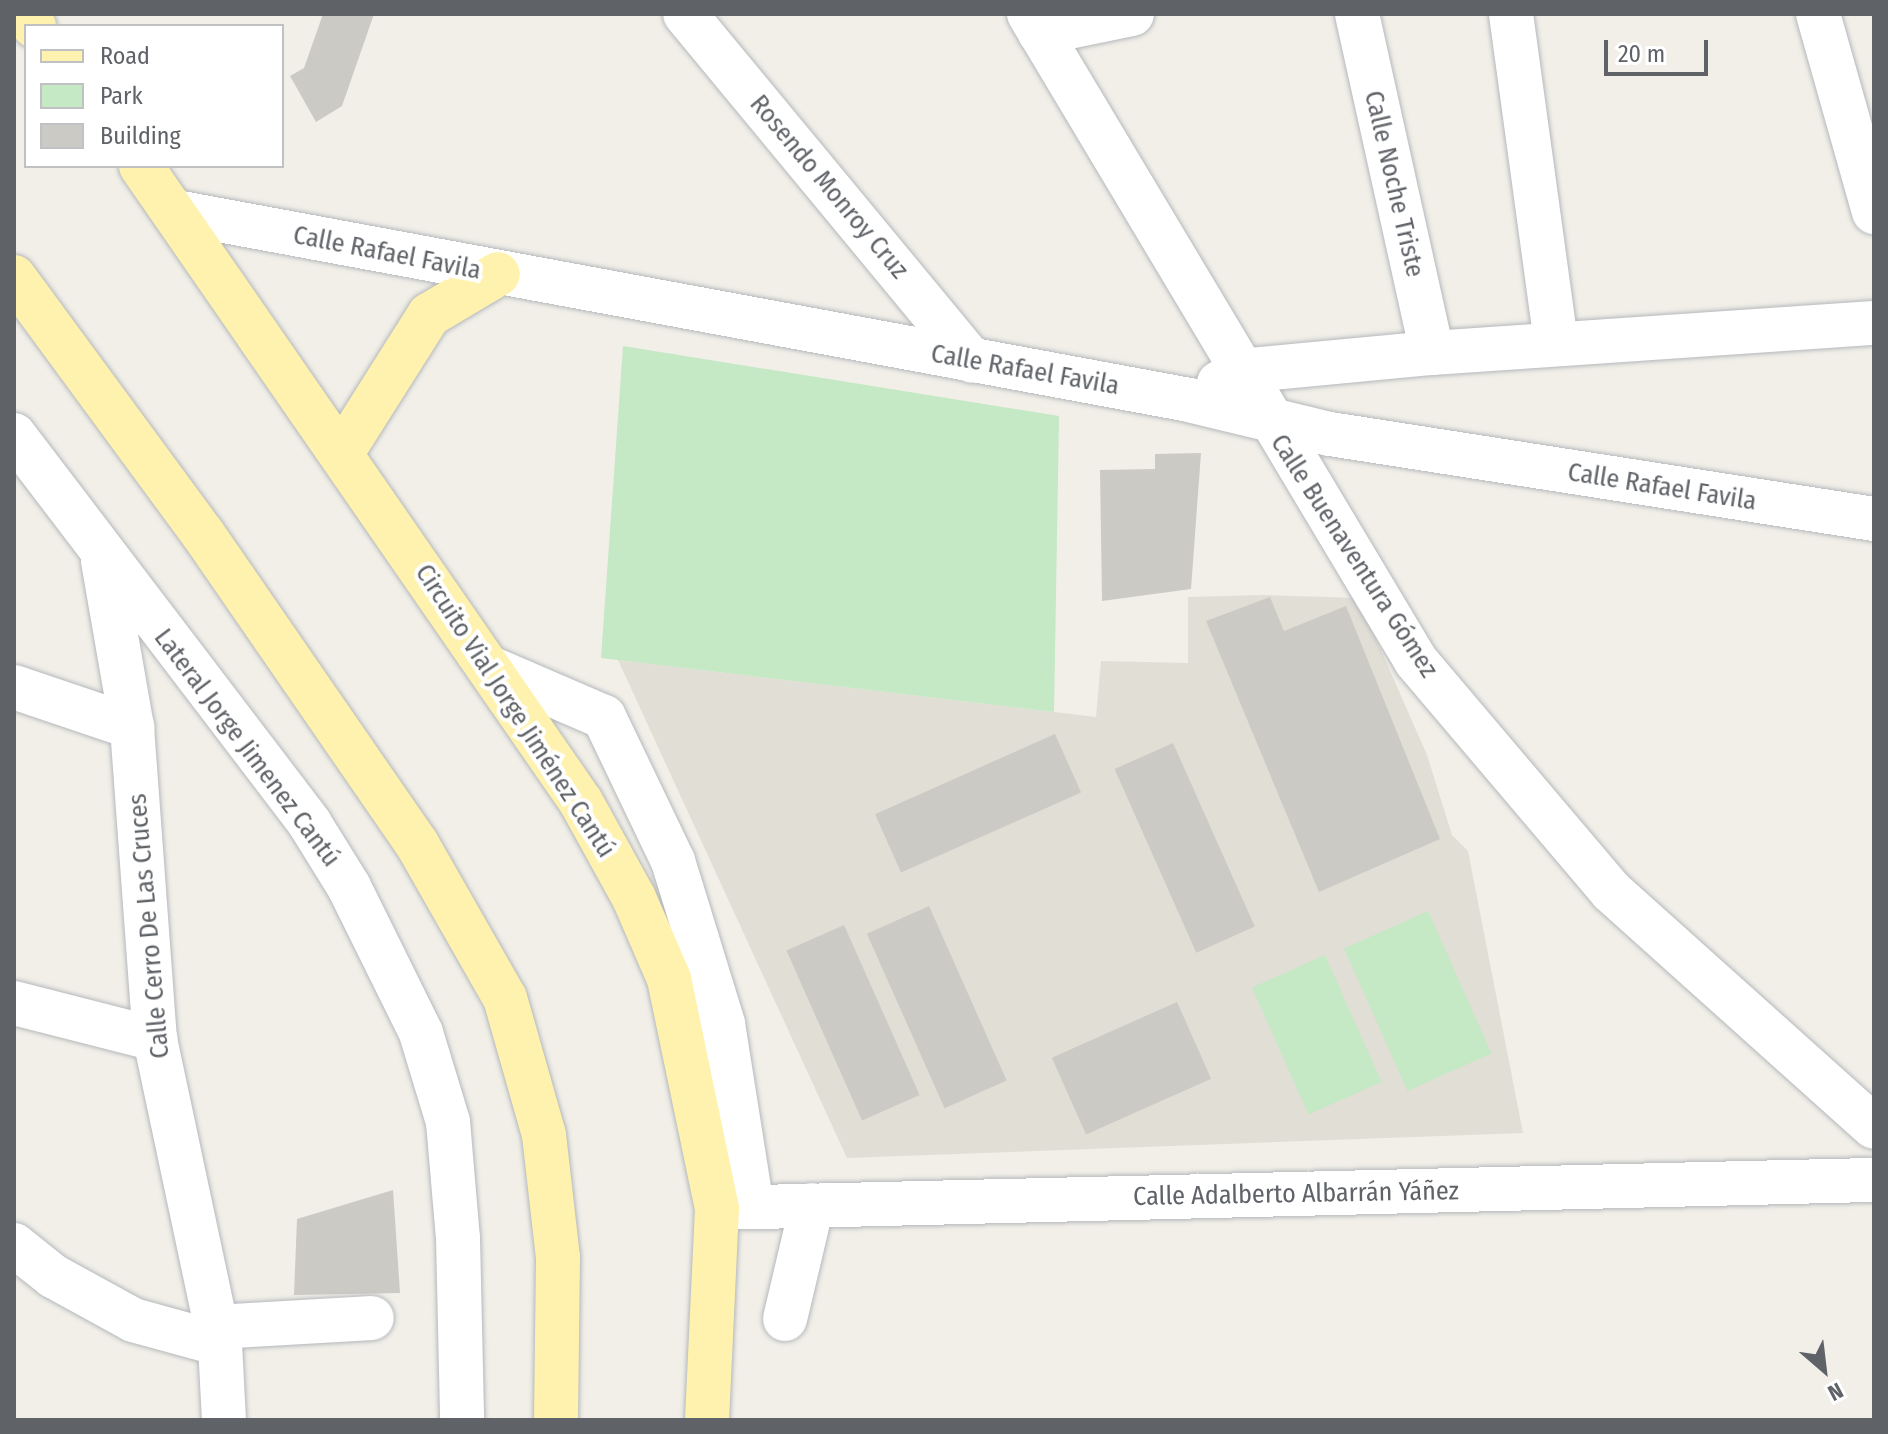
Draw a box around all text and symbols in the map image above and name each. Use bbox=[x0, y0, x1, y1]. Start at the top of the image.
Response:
legend bbox=[24, 24, 284, 168]
scale bar bbox=[1608, 24, 1712, 74]
text: 20 m bbox=[1618, 40, 1665, 68]
text: Road bbox=[100, 42, 150, 70]
text: Park bbox=[100, 82, 143, 110]
street label: Calle Noche Triste bbox=[1357, 88, 1431, 280]
street label: Rosendo Monroy Cruz bbox=[743, 89, 915, 285]
text: Building bbox=[100, 122, 181, 150]
street label: Calle Rafael Favila bbox=[291, 220, 483, 286]
street label: Calle Rafael Favila bbox=[929, 338, 1121, 402]
street label: Calle Buenaventura Gómez bbox=[1264, 429, 1444, 683]
street label: Calle Rafael Favila bbox=[1566, 457, 1758, 517]
street label: Circuito Vial Jorge Jiménez Cantú bbox=[408, 559, 622, 863]
street label: Lateral Jorge Jimenez Cantú bbox=[147, 623, 347, 873]
street label: Calle Cerro De Las Cruces bbox=[122, 792, 176, 1060]
street label: Calle Adalberto Albarrán Yáñez bbox=[1133, 1176, 1459, 1212]
north arrow bbox=[1784, 1330, 1864, 1410]
text: N bbox=[1823, 1377, 1848, 1407]

